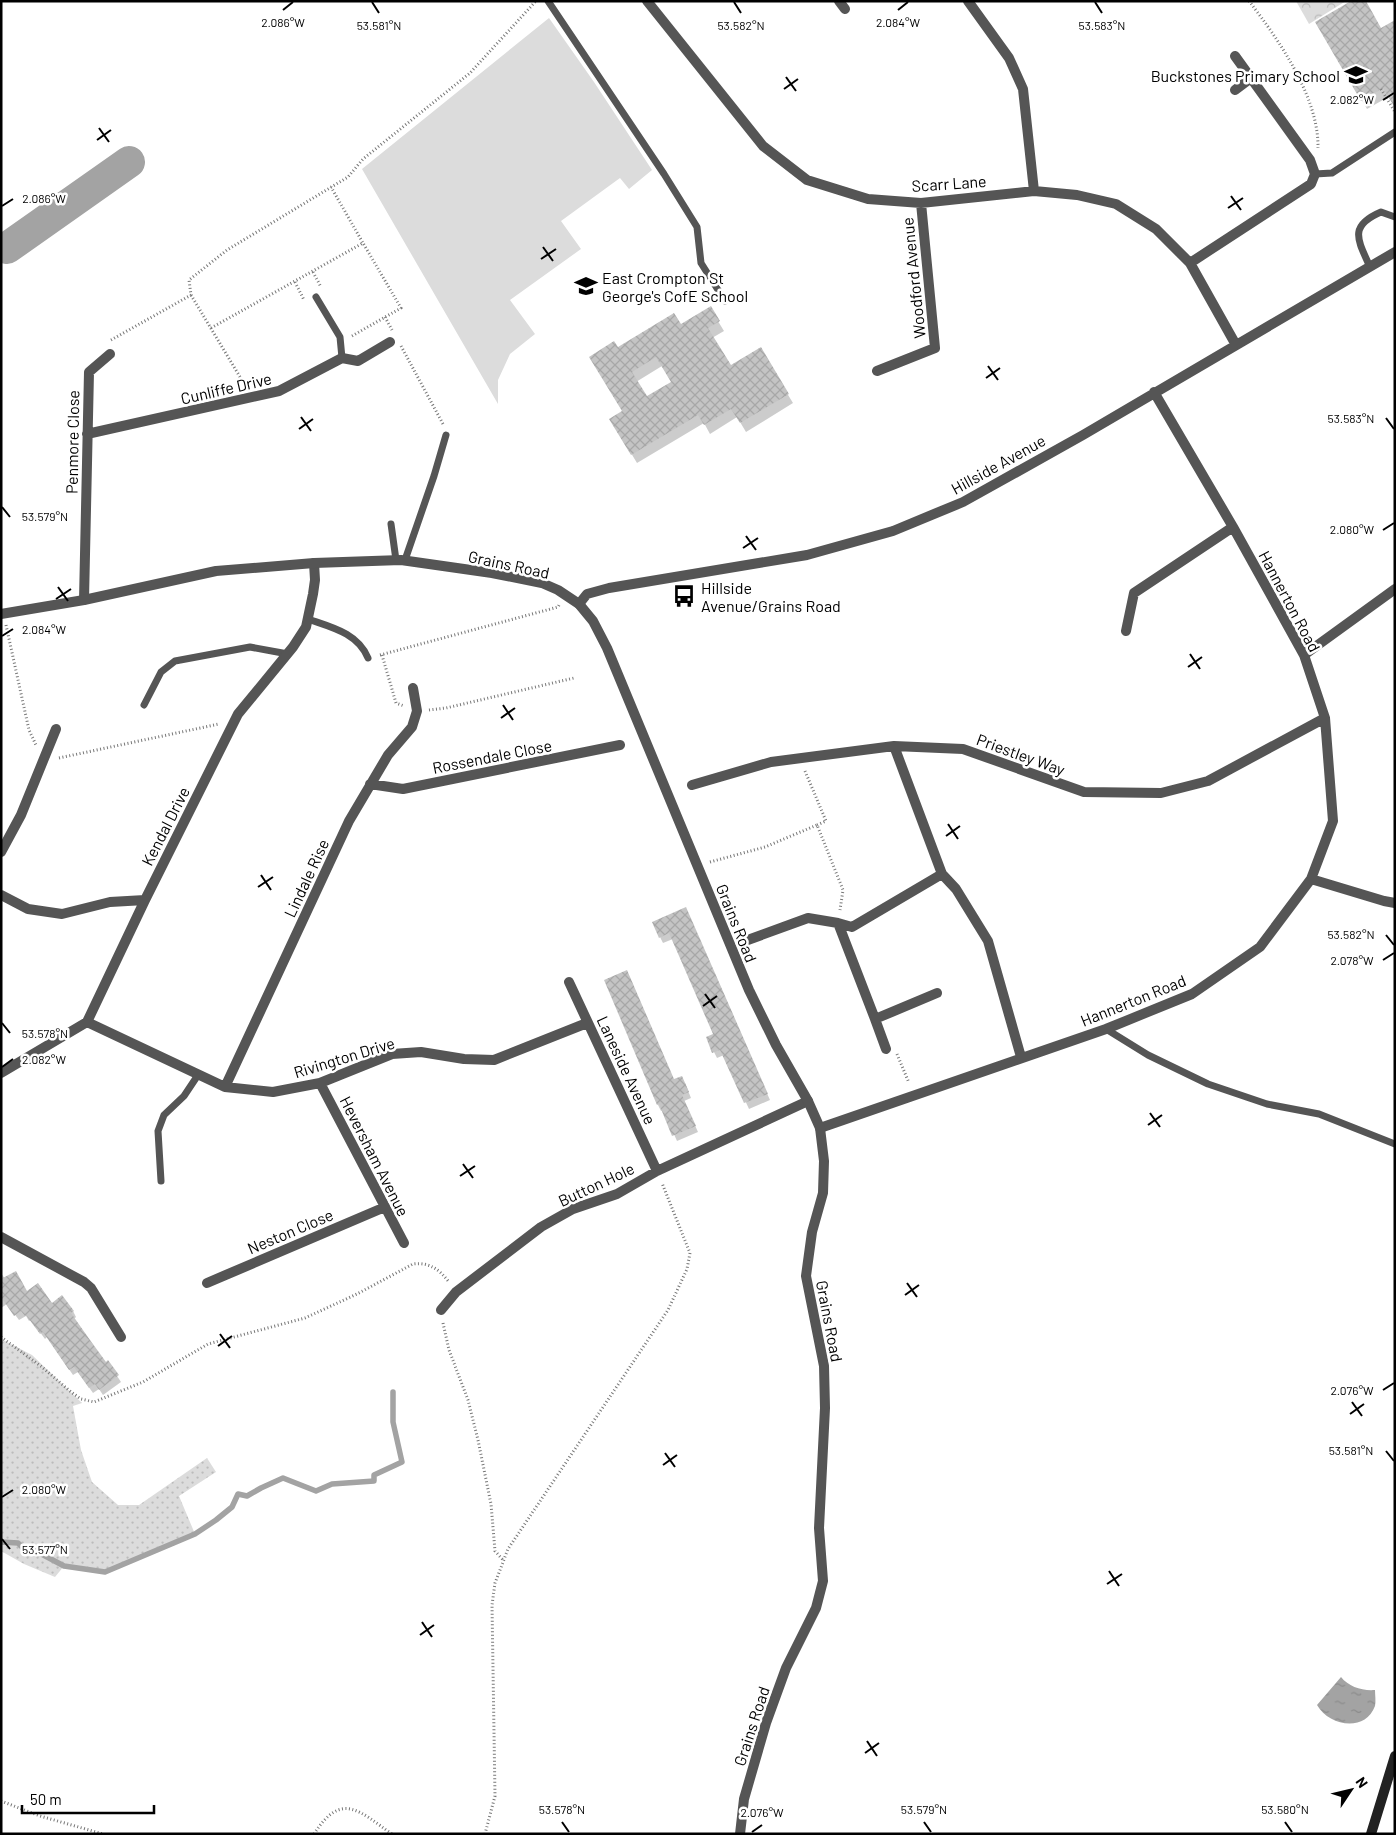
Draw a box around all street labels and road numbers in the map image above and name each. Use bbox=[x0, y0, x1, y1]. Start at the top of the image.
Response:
street label: Scarr Lane bbox=[911, 171, 987, 195]
street label: Woodford Avenue bbox=[897, 217, 929, 339]
street label: Cunliffe Drive bbox=[179, 368, 273, 408]
street label: Penmore Close bbox=[62, 390, 82, 494]
street label: Hillside Avenue bbox=[947, 430, 1049, 498]
street label: Grains Road bbox=[467, 546, 551, 582]
street label: Hannerton Road bbox=[1255, 547, 1325, 655]
street label: Priestley Way bbox=[974, 729, 1068, 779]
street label: Rossendale Close bbox=[431, 735, 553, 777]
street label: Kendal Drive bbox=[137, 783, 193, 869]
street label: Lindale Rise bbox=[280, 836, 332, 920]
street label: Grains Road bbox=[713, 881, 761, 965]
street label: Hannerton Road bbox=[1078, 970, 1188, 1030]
street label: Laneside Avenue bbox=[594, 1013, 660, 1127]
street label: Rivington Drive bbox=[291, 1033, 397, 1081]
street label: Heversham Avenue bbox=[337, 1093, 413, 1219]
street label: Button Hole bbox=[555, 1158, 637, 1210]
street label: Neston Close bbox=[244, 1204, 336, 1258]
street label: Grains Road bbox=[813, 1279, 847, 1363]
street label: Grains Road bbox=[729, 1684, 773, 1768]

